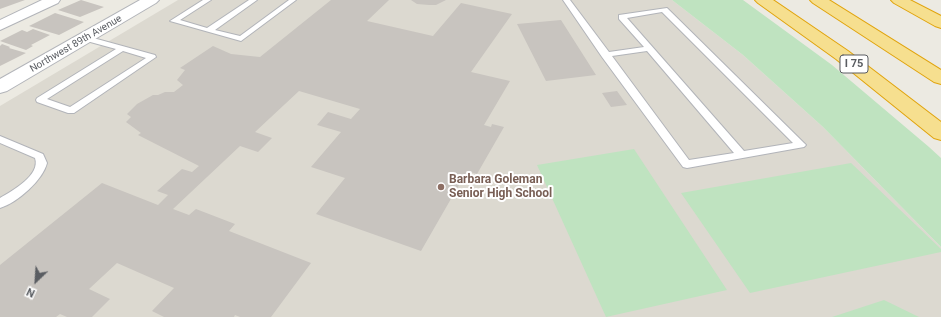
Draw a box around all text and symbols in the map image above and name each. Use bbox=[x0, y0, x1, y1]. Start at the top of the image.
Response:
street label: Northwest 89th Avenue bbox=[28, 13, 124, 75]
road number: I 75 bbox=[840, 55, 868, 73]
place label: Barbara Goleman Senior High School bbox=[449, 173, 552, 201]
marker: Barbara Goleman Senior High School bbox=[436, 182, 446, 192]
north arrow bbox=[16, 261, 56, 301]
text: N bbox=[24, 285, 37, 300]

